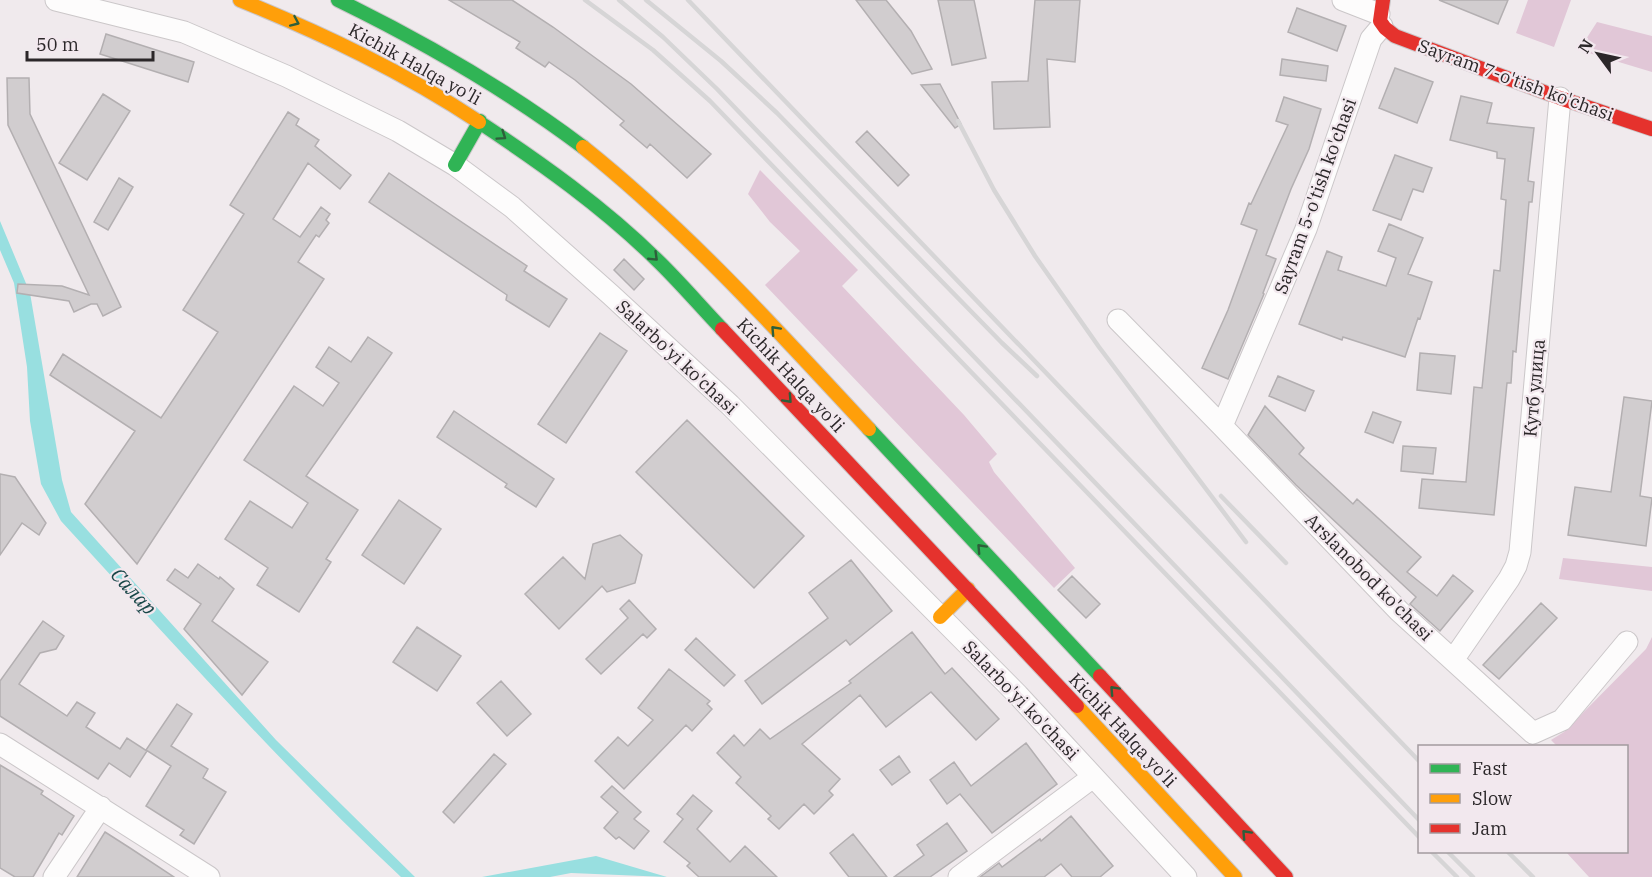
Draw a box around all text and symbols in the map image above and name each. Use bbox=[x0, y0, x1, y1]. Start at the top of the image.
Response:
one-way arrow bbox=[288, 14, 299, 26]
street label: Kichik Halqa yo'li bbox=[345, 18, 486, 110]
scale bar bbox=[27, 24, 153, 62]
north arrow bbox=[1568, 24, 1628, 84]
text: 50 m bbox=[36, 33, 79, 56]
street label: Sayram 7-o'tish ko'chasi bbox=[1415, 34, 1617, 126]
text: N bbox=[1574, 35, 1597, 57]
street label: Sayram 5-o'tish ko'chasi bbox=[1269, 95, 1361, 297]
one-way arrow bbox=[495, 129, 506, 140]
one-way arrow bbox=[647, 250, 658, 261]
street label: Salarbo'yi ko'chasi bbox=[612, 295, 743, 419]
street label: Kichik Halqa yo'li bbox=[732, 313, 850, 437]
one-way arrow bbox=[771, 326, 782, 336]
street label: Кутб улица bbox=[1518, 338, 1550, 438]
one-way arrow bbox=[781, 392, 792, 403]
street label: Arslanobod ko'chasi bbox=[1300, 508, 1438, 646]
one-way arrow bbox=[977, 544, 988, 555]
water label: Салар bbox=[105, 562, 163, 620]
street label: Salarbo'yi ko'chasi bbox=[958, 635, 1084, 765]
street label: Kichik Halqa yo'li bbox=[1064, 668, 1182, 792]
one-way arrow bbox=[1110, 687, 1121, 697]
legend bbox=[1418, 745, 1628, 853]
text: Fast bbox=[1472, 757, 1507, 780]
text: Slow bbox=[1472, 787, 1512, 810]
text: Jam bbox=[1472, 817, 1507, 840]
one-way arrow bbox=[1242, 830, 1253, 841]

